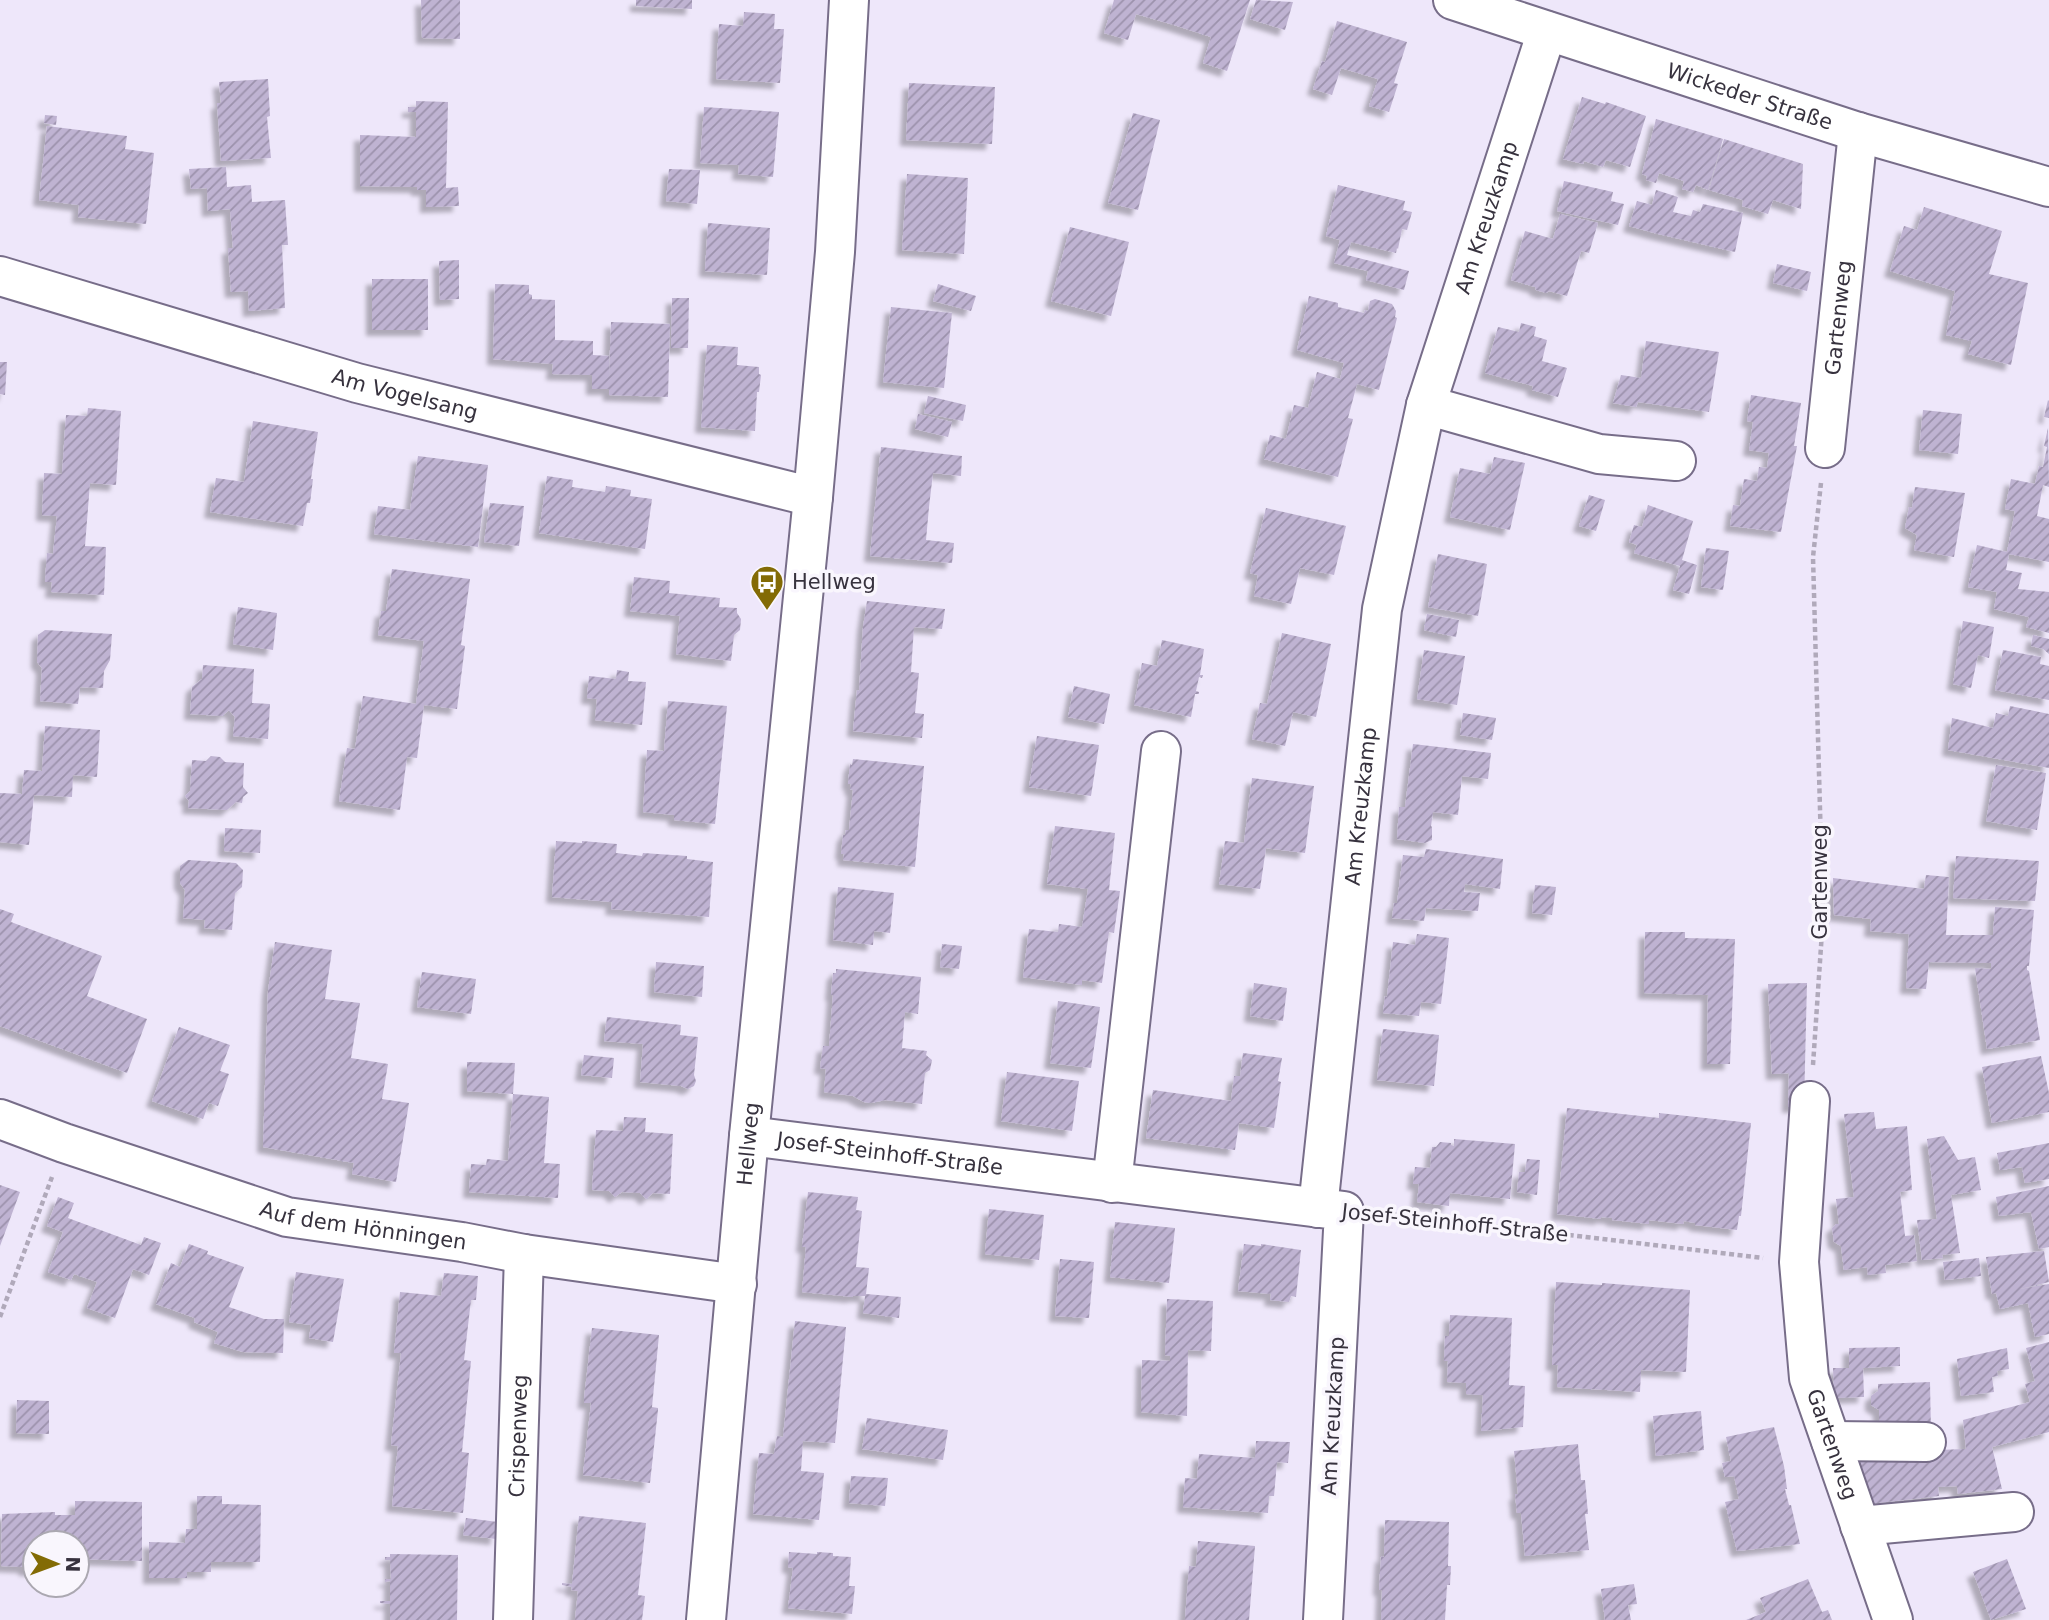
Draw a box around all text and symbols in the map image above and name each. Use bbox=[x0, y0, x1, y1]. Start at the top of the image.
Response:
street label: Wickeder Straße bbox=[1664, 58, 1836, 135]
street label: Am Kreuzkamp bbox=[1451, 138, 1523, 297]
street label: Gartenweg bbox=[1821, 259, 1857, 377]
street label: Am Vogelsang bbox=[329, 364, 480, 425]
bus stop icon: Hellweg bbox=[748, 563, 786, 612]
place label: Hellweg bbox=[792, 570, 876, 594]
street label: Am Kreuzkamp bbox=[1341, 726, 1381, 887]
street label: Gartenweg bbox=[1808, 824, 1832, 940]
street label: Hellweg bbox=[733, 1101, 764, 1187]
street label: Josef-Steinhoff-Straße bbox=[773, 1127, 1004, 1180]
street label: Auf dem Hönningen bbox=[257, 1197, 468, 1255]
street label: Josef-Steinhoff-Straße bbox=[1338, 1199, 1570, 1247]
street label: Am Kreuzkamp bbox=[1317, 1336, 1349, 1496]
street label: Crispenweg bbox=[505, 1374, 532, 1498]
street label: Gartenweg bbox=[1802, 1386, 1862, 1503]
north arrow bbox=[21, 1529, 91, 1599]
text: N bbox=[62, 1556, 84, 1572]

